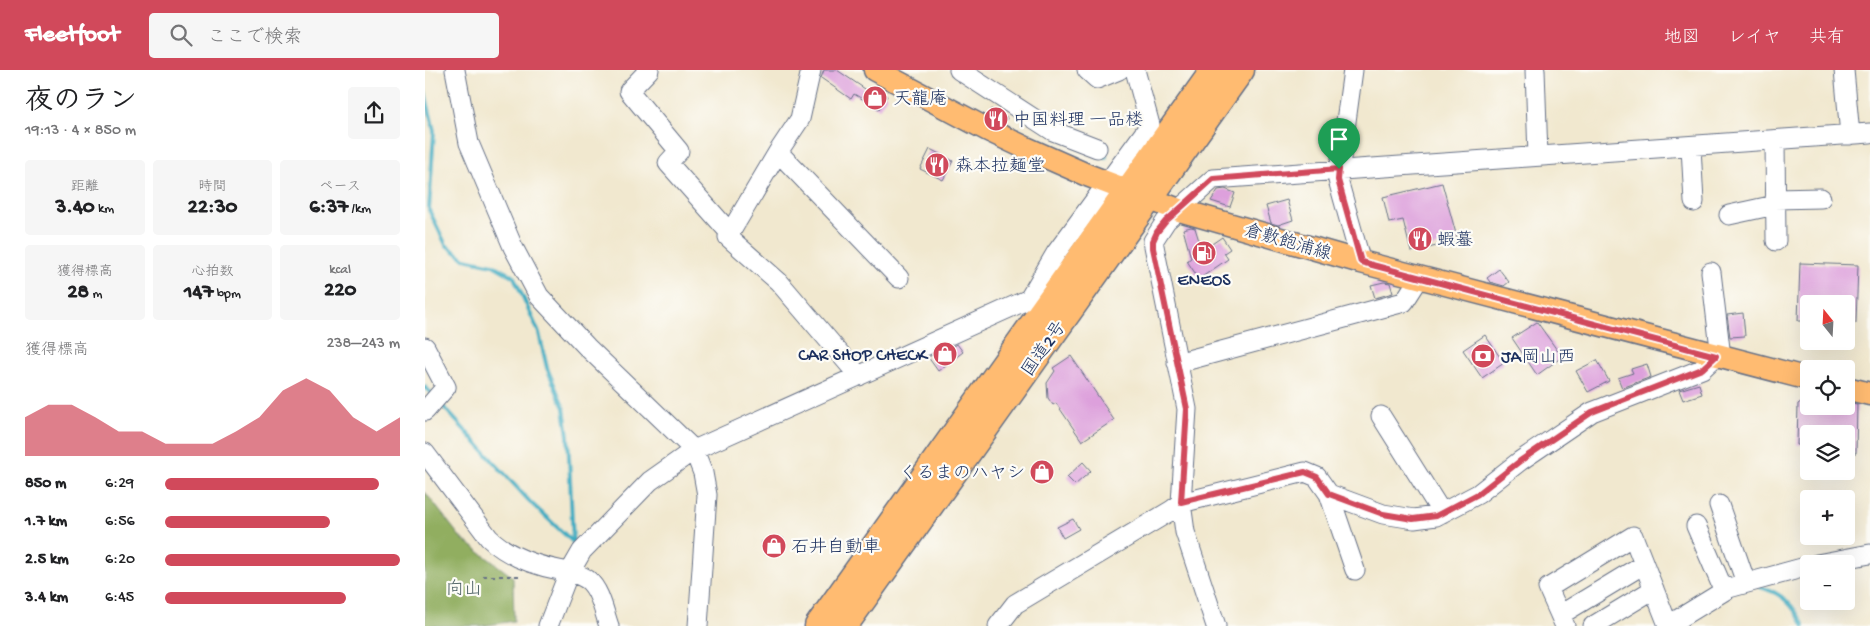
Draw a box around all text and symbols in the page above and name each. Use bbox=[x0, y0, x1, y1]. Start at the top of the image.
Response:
search box bbox=[149, 13, 499, 58]
text: Fleetfoot bbox=[25, 21, 119, 50]
icon: search bbox=[167, 21, 195, 49]
text: ここで検索 bbox=[207, 27, 302, 50]
text: 地図 bbox=[1664, 28, 1700, 49]
text: レイヤ bbox=[1728, 28, 1781, 49]
text: 共有 bbox=[1809, 28, 1845, 49]
shop icon: 天龍庵 bbox=[862, 85, 888, 111]
text: 夜のラン bbox=[25, 86, 137, 119]
button: share bbox=[348, 87, 400, 139]
place label: 天龍庵 bbox=[893, 89, 947, 111]
restaurant icon: 中国料理 一品楼 bbox=[983, 106, 1009, 132]
place label: 中国料理 一品楼 bbox=[1013, 110, 1143, 132]
pin bbox=[1318, 118, 1360, 169]
text: 19:13 · 4 × 850 m bbox=[25, 122, 136, 141]
icon: arrive bbox=[1325, 125, 1353, 153]
restaurant icon: 森本拉麺堂 bbox=[924, 152, 950, 178]
place label: 森本拉麺堂 bbox=[955, 156, 1045, 178]
text: 距離 bbox=[71, 179, 99, 196]
text: 時間 bbox=[198, 179, 226, 196]
text: ペース bbox=[320, 179, 361, 196]
text: 3.40 bbox=[55, 196, 95, 221]
text: 22:30 bbox=[187, 196, 238, 221]
text: 6:37 bbox=[309, 196, 348, 221]
text: km bbox=[95, 201, 114, 218]
text: /km bbox=[348, 201, 371, 218]
street label: 倉敷飽浦線 bbox=[1241, 220, 1334, 266]
restaurant icon: 蝦蟇 bbox=[1407, 226, 1433, 252]
place label: 蝦蟇 bbox=[1437, 230, 1473, 252]
fuel station icon: ENEOS bbox=[1191, 240, 1217, 266]
text: kcal bbox=[329, 262, 351, 279]
text: 獲得標高 bbox=[57, 264, 113, 281]
text: 心拍数 bbox=[191, 264, 233, 281]
place label: ENEOS bbox=[1177, 271, 1231, 292]
text: 220 bbox=[324, 279, 356, 304]
text: 28 bbox=[67, 281, 89, 306]
text: 147 bbox=[184, 281, 213, 306]
text: m bbox=[89, 286, 102, 303]
text: bpm bbox=[213, 286, 241, 303]
north arrow bbox=[1800, 295, 1855, 350]
map controls bbox=[1800, 295, 1855, 610]
street label: 国道2号 bbox=[1018, 317, 1072, 381]
text: 238–243 m bbox=[326, 335, 400, 354]
shop icon: CAR SHOP CHECK bbox=[932, 341, 958, 367]
text: 獲得標高 bbox=[25, 342, 89, 361]
bank icon: JA岡山西 bbox=[1470, 343, 1496, 369]
place label: CAR SHOP CHECK bbox=[798, 346, 929, 367]
place label: JA岡山西 bbox=[1501, 348, 1575, 369]
button: locate bbox=[1800, 360, 1855, 415]
button: layers bbox=[1800, 425, 1855, 480]
shop icon: くるまのハヤシ bbox=[1029, 459, 1055, 485]
place label: くるまのハヤシ bbox=[899, 464, 1025, 485]
text: 850 m bbox=[25, 475, 66, 494]
text: 6:29 bbox=[105, 475, 134, 494]
button: + bbox=[1800, 490, 1855, 545]
text: 1.7 km bbox=[25, 513, 67, 532]
text: 6:56 bbox=[105, 513, 135, 532]
shop icon: 石井自動車 bbox=[761, 533, 787, 559]
place label: 石井自動車 bbox=[791, 537, 881, 559]
text: 2.5 km bbox=[25, 551, 69, 570]
text: 6:20 bbox=[105, 551, 135, 570]
button: − bbox=[1800, 555, 1855, 610]
park label: 向山 bbox=[446, 579, 482, 601]
text: 3.4 km bbox=[25, 589, 68, 608]
text: 6:45 bbox=[105, 589, 134, 608]

